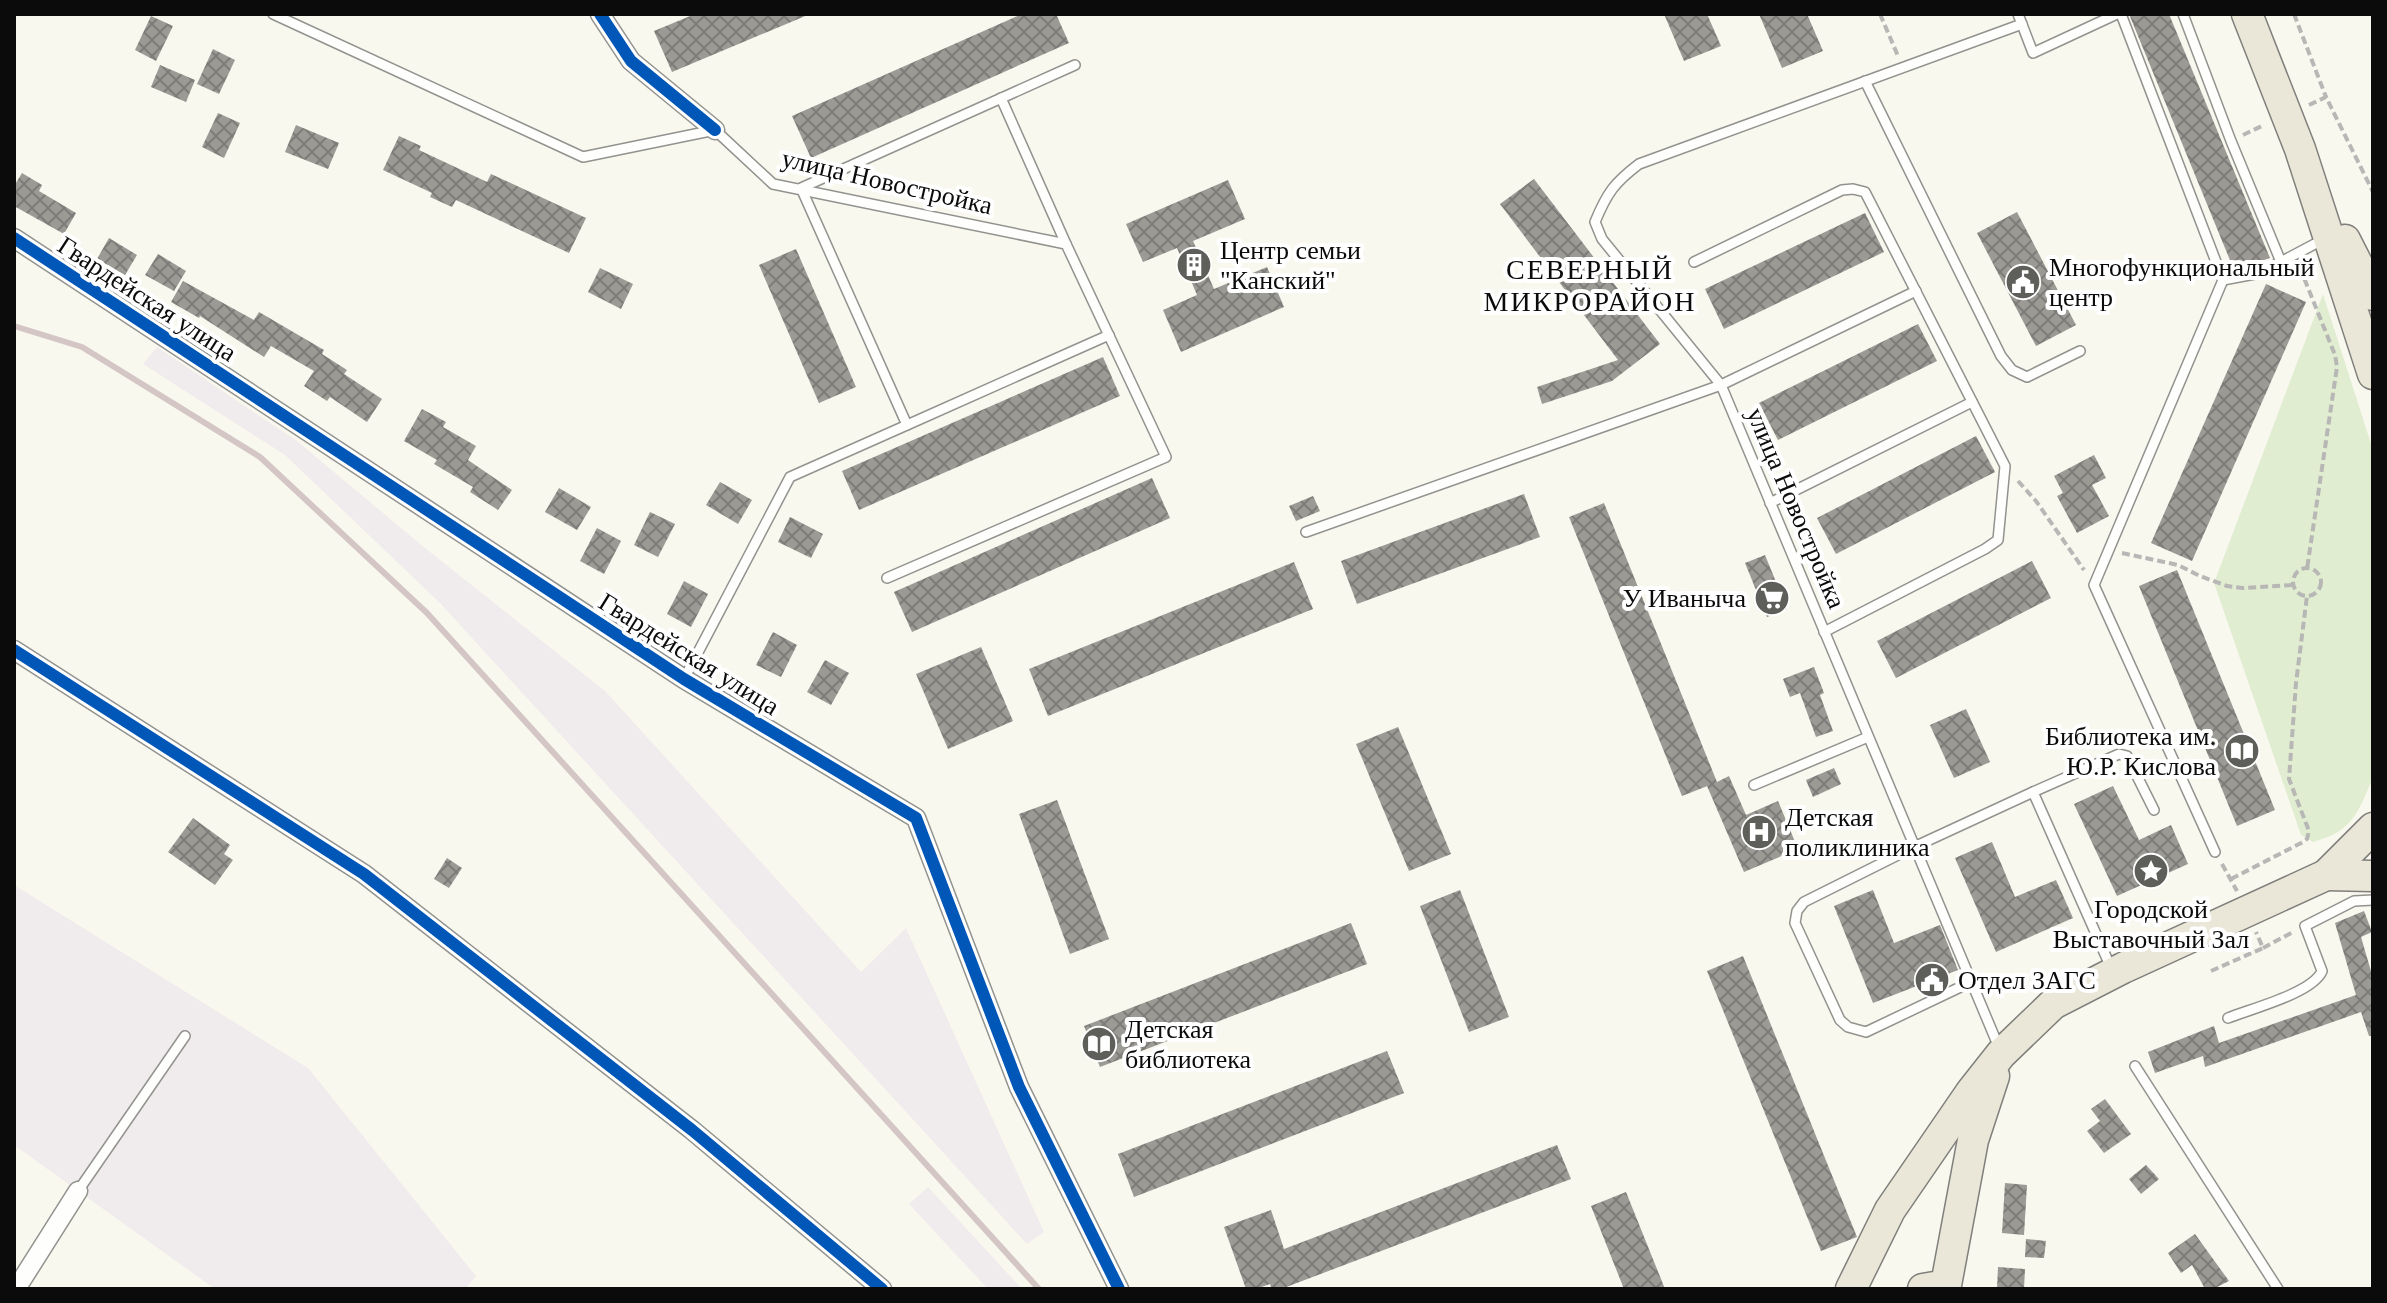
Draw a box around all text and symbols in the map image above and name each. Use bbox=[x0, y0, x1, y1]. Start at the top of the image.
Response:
street label: улица Новостройка bbox=[779, 144, 996, 220]
street label: Гвардейская улица bbox=[52, 231, 242, 368]
place label: Центр семьи "Канский" bbox=[1220, 236, 1361, 295]
building icon: Центр семьи "Канский" bbox=[1175, 246, 1213, 284]
place label: Многофункциональный центр bbox=[2049, 253, 2315, 312]
district label: СЕВЕРНЫЙ МИКРОРАЙОН bbox=[1484, 254, 1696, 317]
public building icon: Многофункциональный центр bbox=[2004, 263, 2042, 301]
street label: улица Новостройка bbox=[1741, 403, 1852, 613]
supermarket icon: У Иваныча bbox=[1753, 579, 1791, 617]
place label: У Иваныча bbox=[1623, 584, 1746, 613]
street label: Гвардейская улица bbox=[594, 587, 785, 721]
place label: Библиотека им. Ю.Р. Кислова bbox=[2045, 722, 2216, 781]
library icon: Библиотека им. Ю.Р. Кислова bbox=[2223, 732, 2261, 770]
place label: Детская поликлиника bbox=[1785, 803, 1930, 862]
hospital icon: Детская поликлиника bbox=[1740, 813, 1778, 851]
place icon: Городской Выставочный Зал bbox=[2132, 852, 2170, 890]
place label: Городской Выставочный Зал bbox=[2053, 895, 2249, 954]
public building icon: Отдел ЗАГС bbox=[1913, 961, 1951, 999]
place label: Отдел ЗАГС bbox=[1958, 966, 2096, 995]
place label: Детская библиотека bbox=[1125, 1015, 1251, 1074]
library icon: Детская библиотека bbox=[1080, 1025, 1118, 1063]

